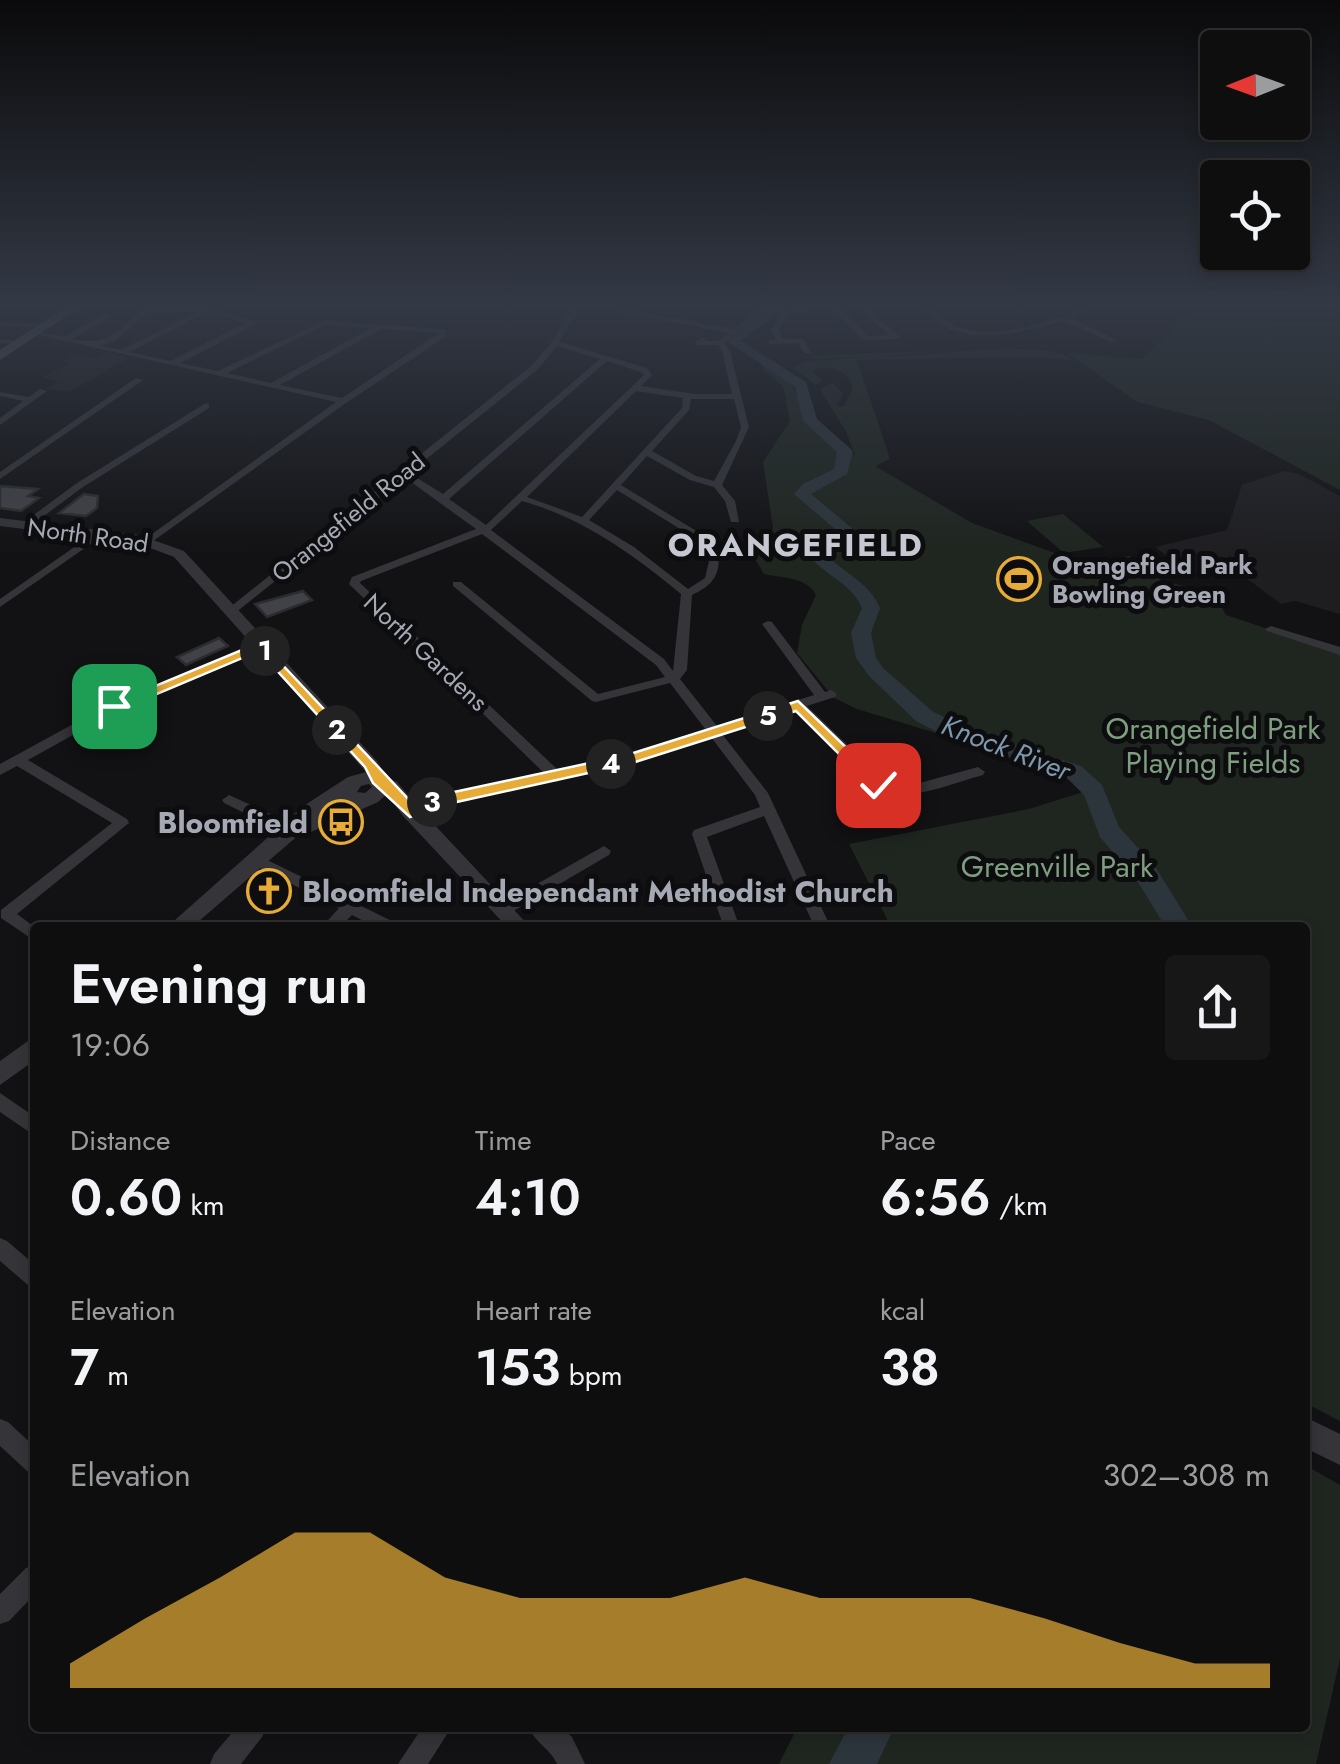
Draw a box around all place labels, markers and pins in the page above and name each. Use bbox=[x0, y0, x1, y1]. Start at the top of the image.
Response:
place label: Orangefield Park Bowling Green bbox=[1052, 547, 1253, 612]
sports icon: Orangefield Park Bowling Green bbox=[996, 556, 1042, 602]
pin: 1 bbox=[240, 626, 290, 676]
pin bbox=[72, 664, 157, 749]
pin: 5 bbox=[743, 691, 793, 741]
pin: 2 bbox=[312, 705, 362, 755]
pin: 4 bbox=[586, 739, 636, 789]
pin bbox=[836, 743, 921, 828]
pin: 3 bbox=[407, 777, 457, 827]
bus stop icon: Bloomfield bbox=[318, 799, 364, 845]
place label: Bloomfield bbox=[158, 801, 308, 844]
church icon: Bloomfield Independant Methodist Church bbox=[246, 868, 292, 914]
place label: Bloomfield Independant Methodist Church bbox=[302, 870, 894, 913]

